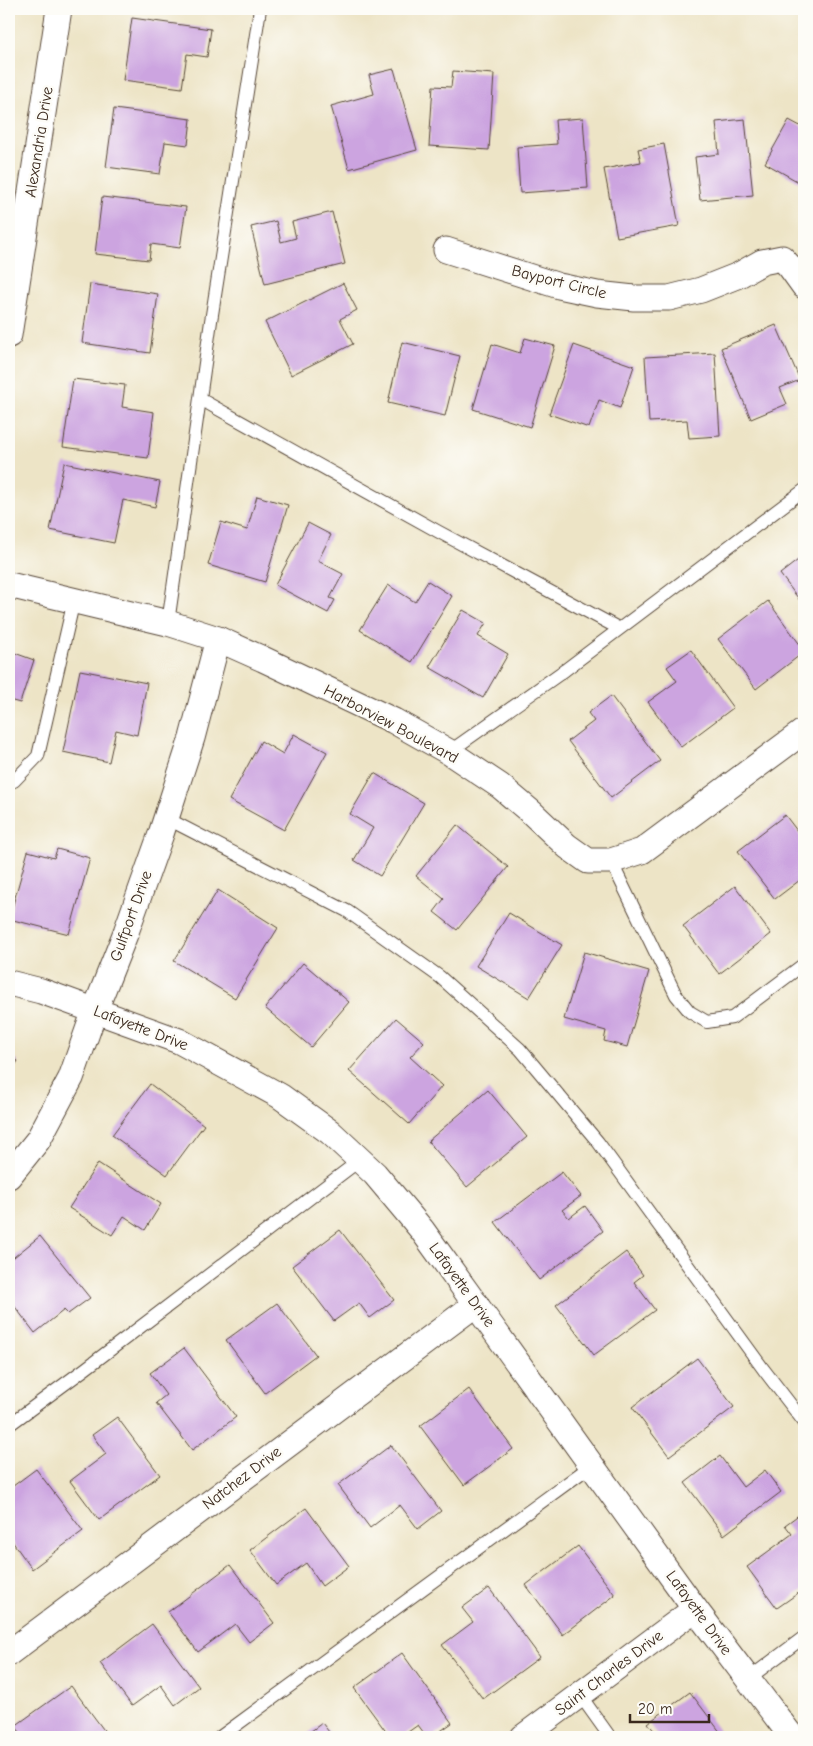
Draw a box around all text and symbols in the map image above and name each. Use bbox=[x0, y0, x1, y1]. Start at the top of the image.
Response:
street label: Alexandria Drive bbox=[21, 85, 57, 199]
street label: Bayport Circle bbox=[510, 262, 608, 302]
street label: Harborview Boulevard bbox=[321, 681, 461, 767]
street label: Gulfport Drive bbox=[106, 868, 156, 964]
street label: Lafayette Drive bbox=[91, 1002, 191, 1054]
street label: Lafayette Drive bbox=[425, 1239, 499, 1331]
street label: Natchez Drive bbox=[199, 1443, 285, 1513]
street label: Lafayette Drive bbox=[662, 1567, 736, 1659]
street label: Saint Charles Drive bbox=[551, 1627, 667, 1719]
scale bar bbox=[630, 1691, 709, 1723]
text: 20 m bbox=[638, 1700, 672, 1718]

